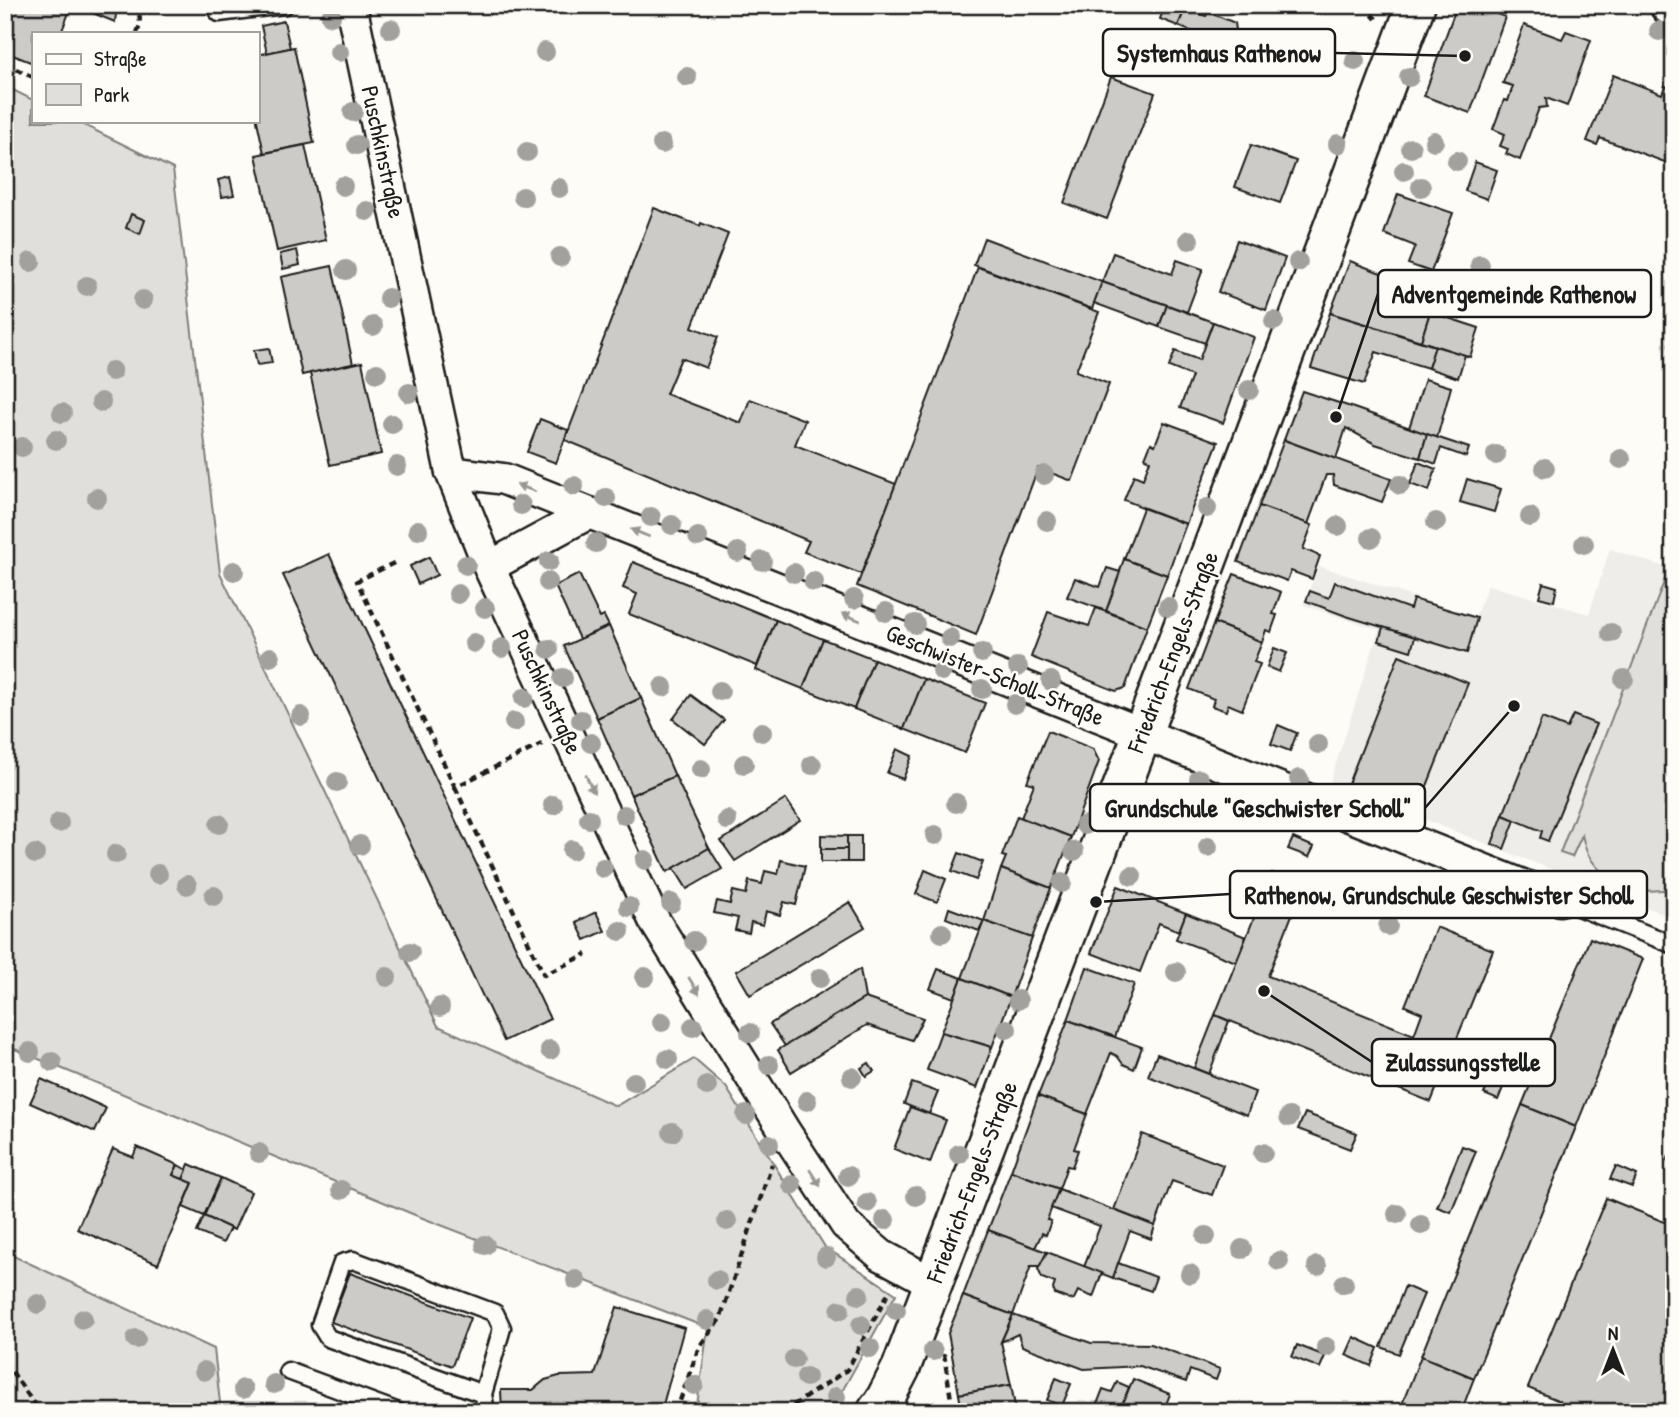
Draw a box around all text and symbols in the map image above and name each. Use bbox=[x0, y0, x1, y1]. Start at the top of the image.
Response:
callout: Systemhaus Rathenow bbox=[1103, 29, 1335, 76]
legend bbox=[32, 32, 259, 122]
text: Systemhaus Rathenow bbox=[1117, 35, 1321, 71]
text: Straße bbox=[94, 44, 147, 73]
text: Park bbox=[94, 80, 129, 109]
street label: Puschkinstraße bbox=[354, 83, 414, 221]
callout: Adventgemeinde Rathenow bbox=[1378, 270, 1651, 317]
text: Adventgemeinde Rathenow bbox=[1392, 276, 1636, 312]
one-way arrow bbox=[515, 482, 536, 493]
one-way arrow bbox=[629, 527, 650, 538]
street label: Friedrich-Engels-Straße bbox=[1119, 546, 1225, 758]
one-way arrow bbox=[840, 612, 861, 623]
street label: Geschwister-Scholl-Straße bbox=[882, 616, 1110, 733]
street label: Puschkinstraße bbox=[505, 624, 591, 760]
one-way arrow bbox=[584, 774, 596, 794]
callout: Grundschule "Geschwister Scholl" bbox=[1090, 784, 1425, 831]
text: Grundschule "Geschwister Scholl" bbox=[1105, 790, 1411, 825]
callout: Rathenow, Grundschule Geschwister Scholl bbox=[1230, 871, 1647, 918]
text: Rathenow, Grundschule Geschwister Scholl bbox=[1245, 877, 1634, 912]
one-way arrow bbox=[688, 976, 701, 995]
callout: Zulassungsstelle bbox=[1372, 1039, 1555, 1086]
text: Zulassungsstelle bbox=[1385, 1044, 1541, 1080]
street label: Friedrich-Engels-Straße bbox=[918, 1076, 1024, 1288]
one-way arrow bbox=[809, 1169, 822, 1188]
north arrow bbox=[1578, 1316, 1648, 1386]
text: N bbox=[1608, 1320, 1618, 1346]

